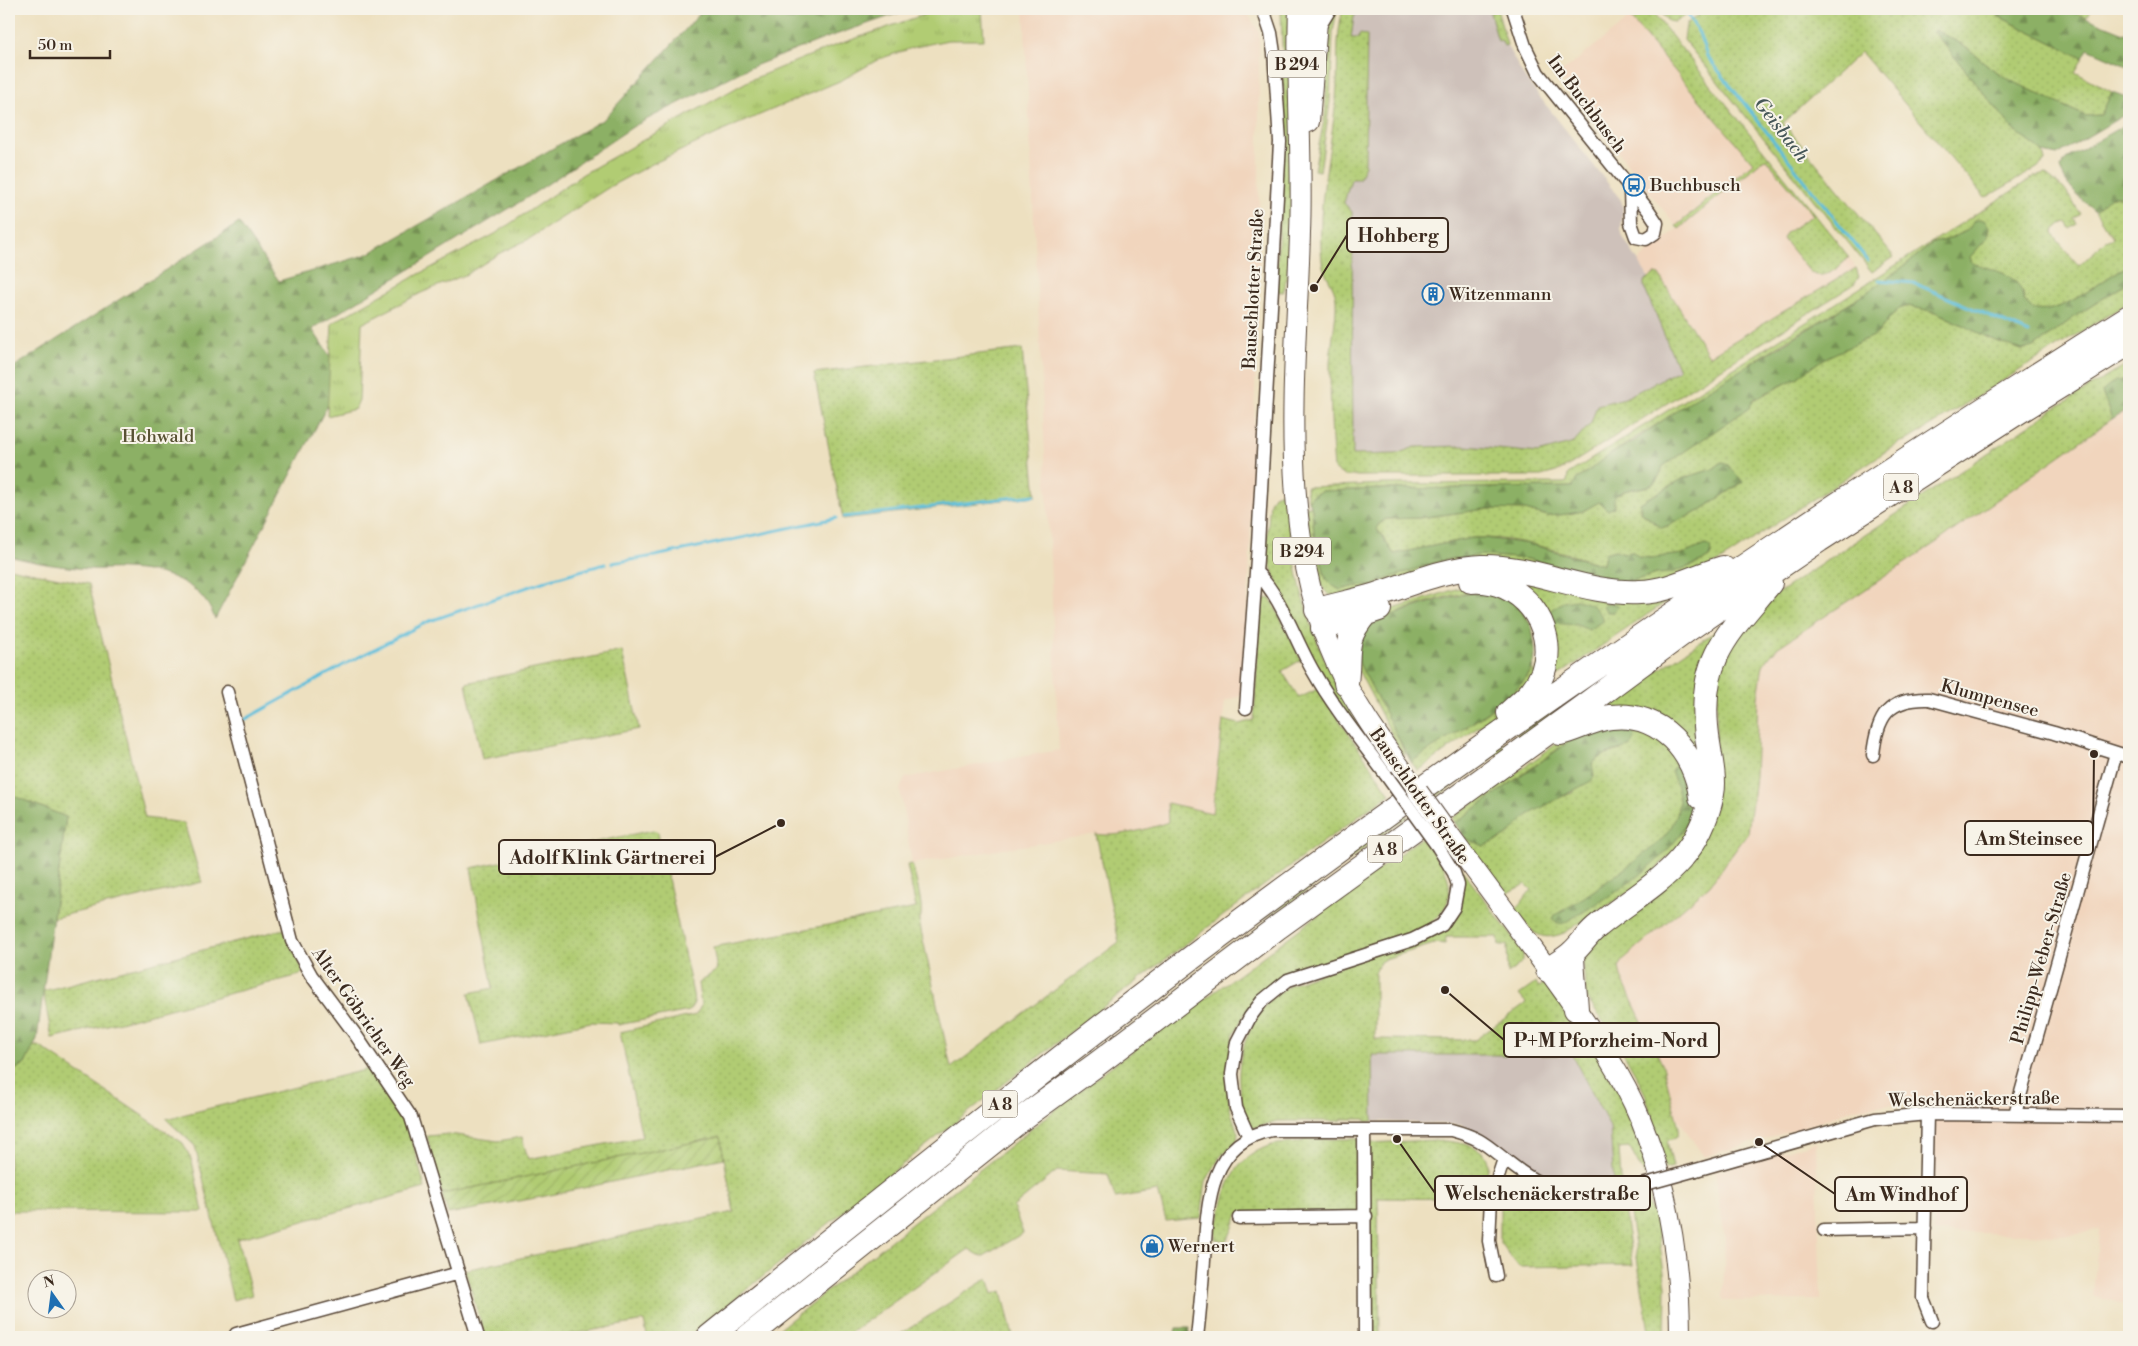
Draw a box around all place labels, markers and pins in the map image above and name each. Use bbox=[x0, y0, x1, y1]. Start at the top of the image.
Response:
bus stop icon: Buchbusch bbox=[1622, 173, 1646, 197]
place label: Buchbusch bbox=[1649, 174, 1741, 197]
callout: Hohberg bbox=[1347, 218, 1448, 252]
building icon: Witzenmann bbox=[1421, 282, 1445, 306]
place label: Witzenmann bbox=[1448, 283, 1552, 306]
callout: Am Steinsee bbox=[1965, 821, 2093, 855]
callout: Adolf Klink Gärtnerei bbox=[499, 840, 715, 874]
callout: P+M Pforzheim-Nord bbox=[1504, 1023, 1719, 1057]
callout: Welschenäckerstraße bbox=[1435, 1176, 1650, 1210]
callout: Am Windhof bbox=[1835, 1177, 1967, 1211]
shop icon: Wernert bbox=[1140, 1234, 1164, 1258]
place label: Wernert bbox=[1167, 1235, 1235, 1258]

